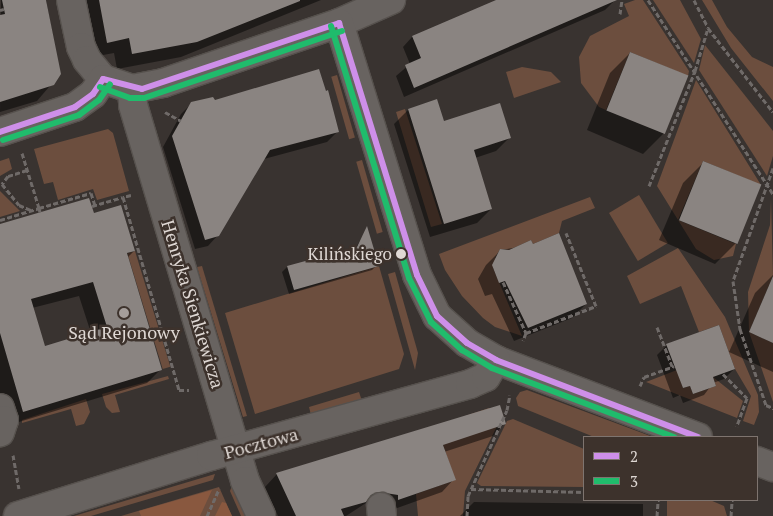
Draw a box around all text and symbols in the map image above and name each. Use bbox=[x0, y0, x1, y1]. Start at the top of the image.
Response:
street label: Henryka Sienkiewicza bbox=[157, 217, 229, 391]
place label: Kilińskiego bbox=[307, 244, 392, 264]
marker: Kilińskiego bbox=[396, 249, 406, 259]
marker: Sąd Rejonowy bbox=[118, 307, 130, 319]
place label: Sąd Rejonowy bbox=[68, 321, 180, 343]
street label: Pocztowa bbox=[222, 423, 300, 463]
legend bbox=[583, 436, 758, 501]
text: 2 bbox=[630, 446, 638, 466]
text: 3 bbox=[630, 471, 638, 491]

